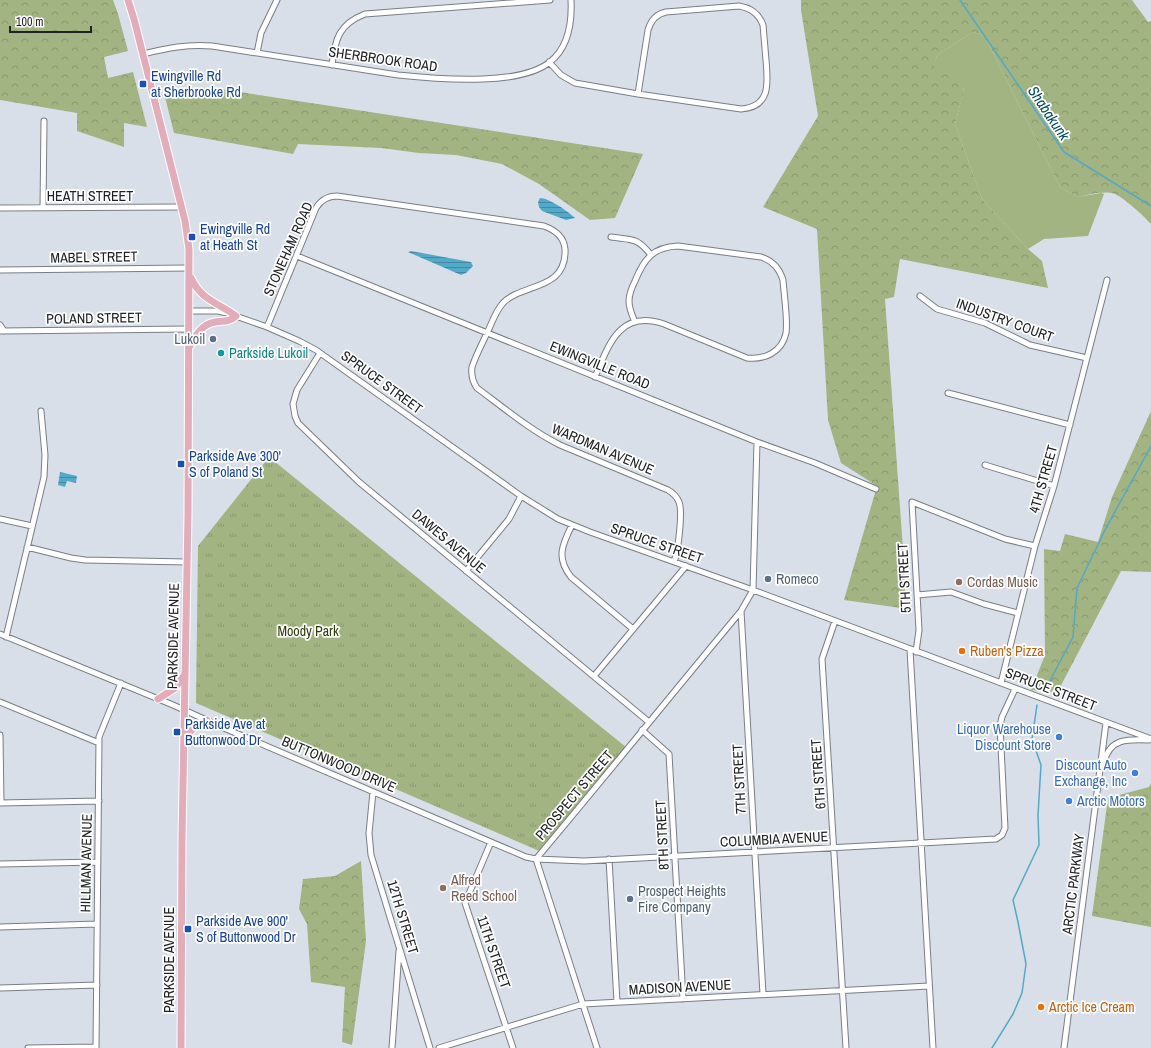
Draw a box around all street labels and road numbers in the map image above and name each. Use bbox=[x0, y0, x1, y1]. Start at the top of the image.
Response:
street label: SHERBROOK ROAD bbox=[327, 42, 439, 76]
street label: HEATH STREET bbox=[47, 187, 133, 205]
street label: STONEHAM ROAD bbox=[259, 199, 317, 299]
street label: MABEL STREET bbox=[50, 247, 138, 267]
street label: INDUSTRY COURT bbox=[954, 294, 1056, 346]
street label: POLAND STREET bbox=[46, 308, 142, 328]
street label: EWINGVILLE ROAD bbox=[547, 337, 653, 393]
street label: SPRUCE STREET bbox=[338, 346, 426, 418]
street label: WARDMAN AVENUE bbox=[549, 419, 657, 479]
street label: 4TH STREET bbox=[1025, 443, 1061, 515]
street label: DAWES AVENUE bbox=[409, 505, 489, 577]
street label: SPRUCE STREET bbox=[609, 519, 705, 567]
street label: 5TH STREET bbox=[893, 542, 915, 614]
street label: PARKSIDE AVENUE bbox=[163, 583, 183, 689]
street label: SPRUCE STREET bbox=[1003, 663, 1099, 715]
street label: BUTTONWOOD DRIVE bbox=[279, 732, 399, 796]
street label: 6TH STREET bbox=[807, 738, 829, 810]
street label: 7TH STREET bbox=[728, 743, 750, 815]
street label: PROSPECT STREET bbox=[531, 747, 617, 843]
street label: 8TH STREET bbox=[651, 799, 673, 871]
street label: HILLMAN AVENUE bbox=[76, 814, 96, 912]
street label: COLUMBIA AVENUE bbox=[719, 827, 829, 851]
street label: ARCTIC PARKWAY bbox=[1058, 832, 1088, 936]
street label: 12TH STREET bbox=[383, 878, 423, 956]
street label: PARKSIDE AVENUE bbox=[160, 907, 178, 1013]
street label: 11TH STREET bbox=[473, 913, 515, 991]
street label: MADISON AVENUE bbox=[628, 975, 732, 999]

